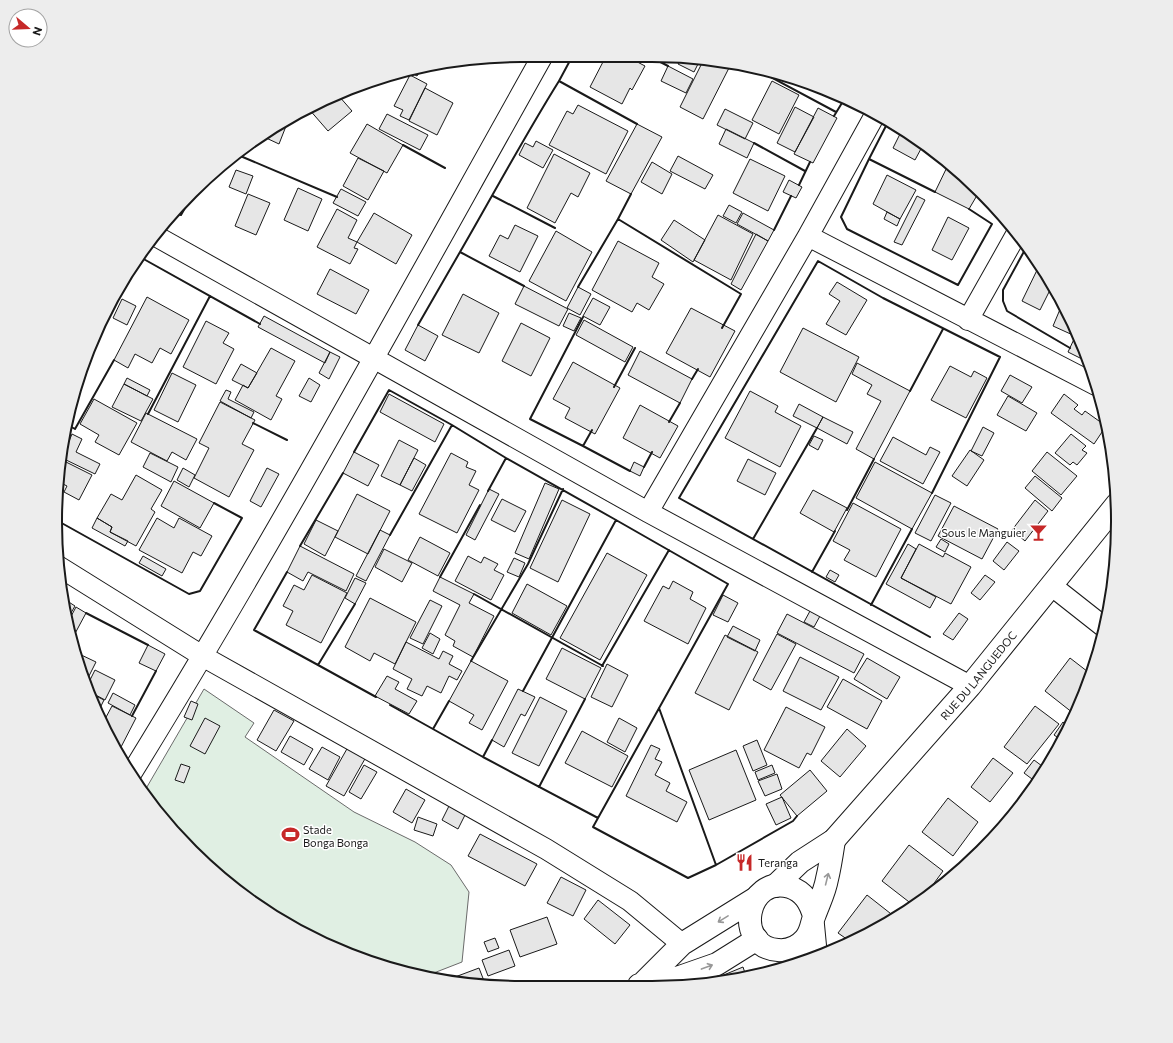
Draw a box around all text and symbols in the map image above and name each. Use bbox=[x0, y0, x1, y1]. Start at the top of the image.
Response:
north arrow bbox=[8, 8, 48, 48]
text: N bbox=[30, 25, 45, 37]
bar icon: Sous le Manguier bbox=[1029, 522, 1049, 542]
place label: Sous le Manguier bbox=[941, 526, 1027, 539]
street label: RUE DU LANGUEDOC bbox=[937, 628, 1019, 722]
place label: Stade Bonga Bonga bbox=[303, 823, 368, 849]
sports icon: Stade Bonga Bonga bbox=[280, 825, 300, 845]
restaurant icon: Teranga bbox=[735, 852, 755, 872]
place label: Teranga bbox=[758, 856, 798, 869]
one-way arrow bbox=[823, 873, 831, 886]
one-way arrow bbox=[717, 915, 729, 923]
one-way arrow bbox=[700, 963, 712, 971]

